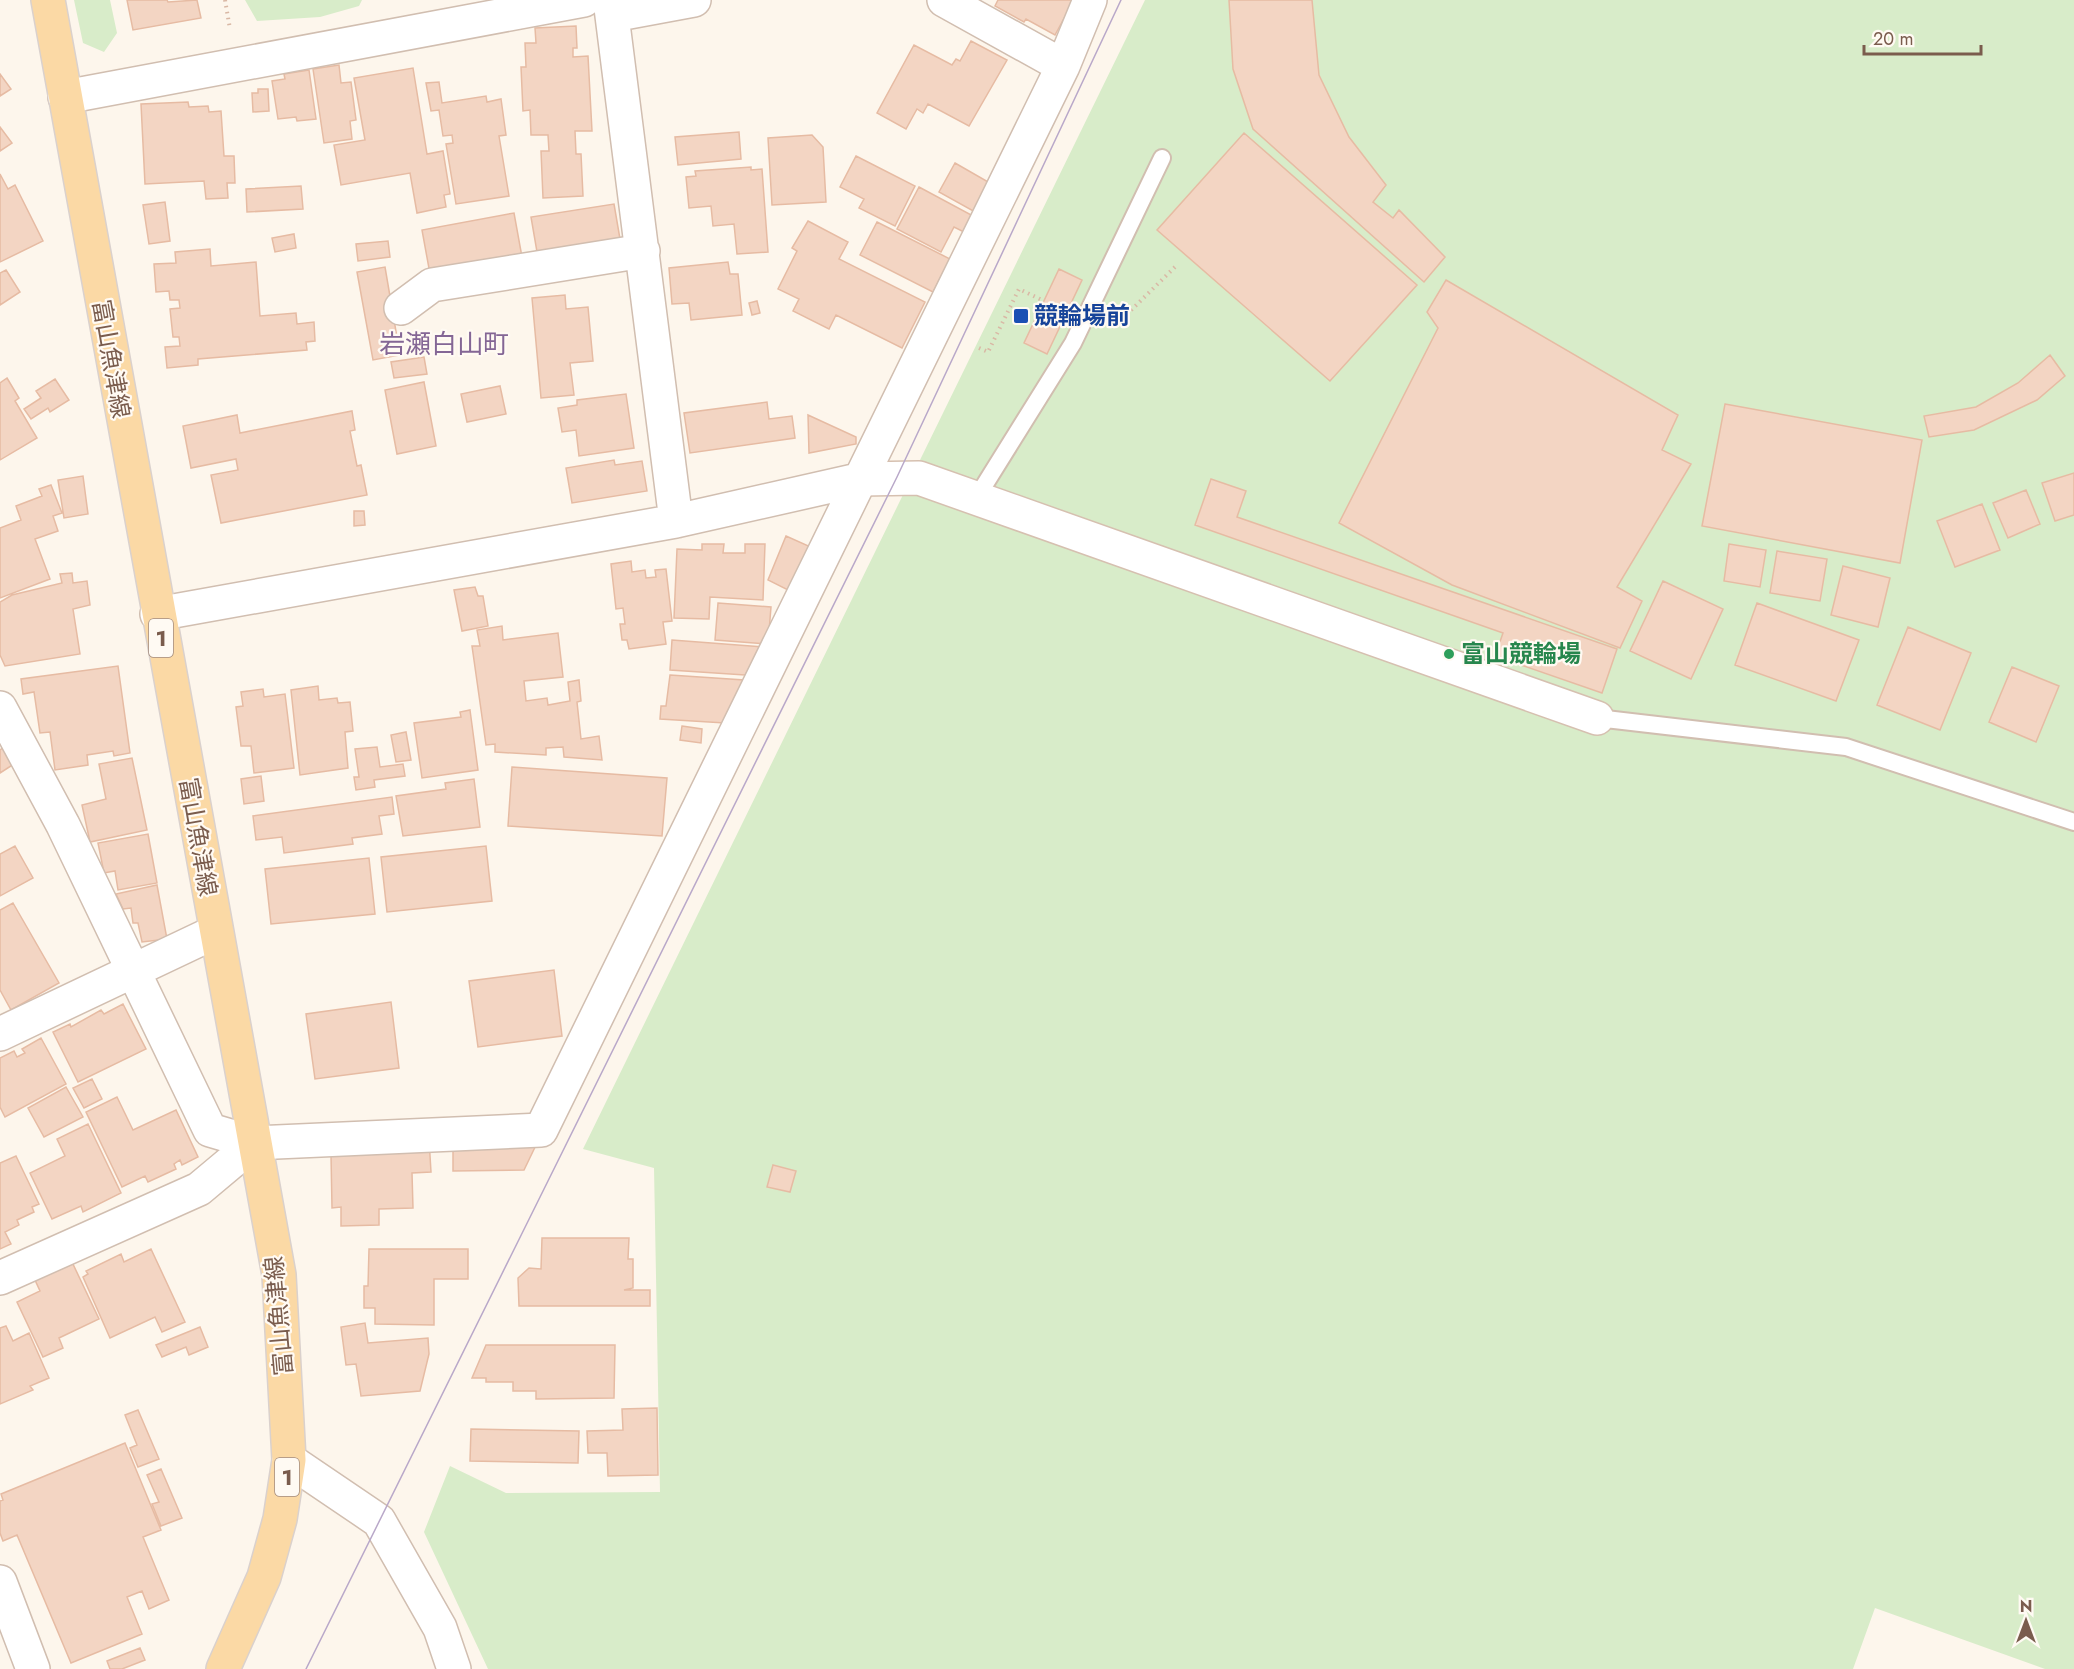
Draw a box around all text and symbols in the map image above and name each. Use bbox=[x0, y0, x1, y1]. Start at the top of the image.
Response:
scale bar bbox=[1864, 18, 1981, 56]
text: 20 m bbox=[1873, 26, 1913, 52]
street label: 富山魚津線 bbox=[84, 297, 139, 421]
place label: 競輪場前 bbox=[1034, 298, 1130, 333]
marker: 競輪場前 bbox=[1012, 307, 1030, 325]
district label: 岩瀬白山町 bbox=[379, 325, 509, 363]
road number: 1 bbox=[149, 619, 173, 657]
place label: 富山競輪場 bbox=[1461, 636, 1581, 671]
marker: 富山競輪場 bbox=[1442, 647, 1456, 661]
street label: 富山魚津線 bbox=[171, 775, 226, 899]
street label: 富山魚津線 bbox=[256, 1255, 301, 1377]
road number: 1 bbox=[275, 1458, 299, 1496]
north arrow bbox=[1996, 1591, 2056, 1651]
text: N bbox=[2020, 1595, 2032, 1618]

